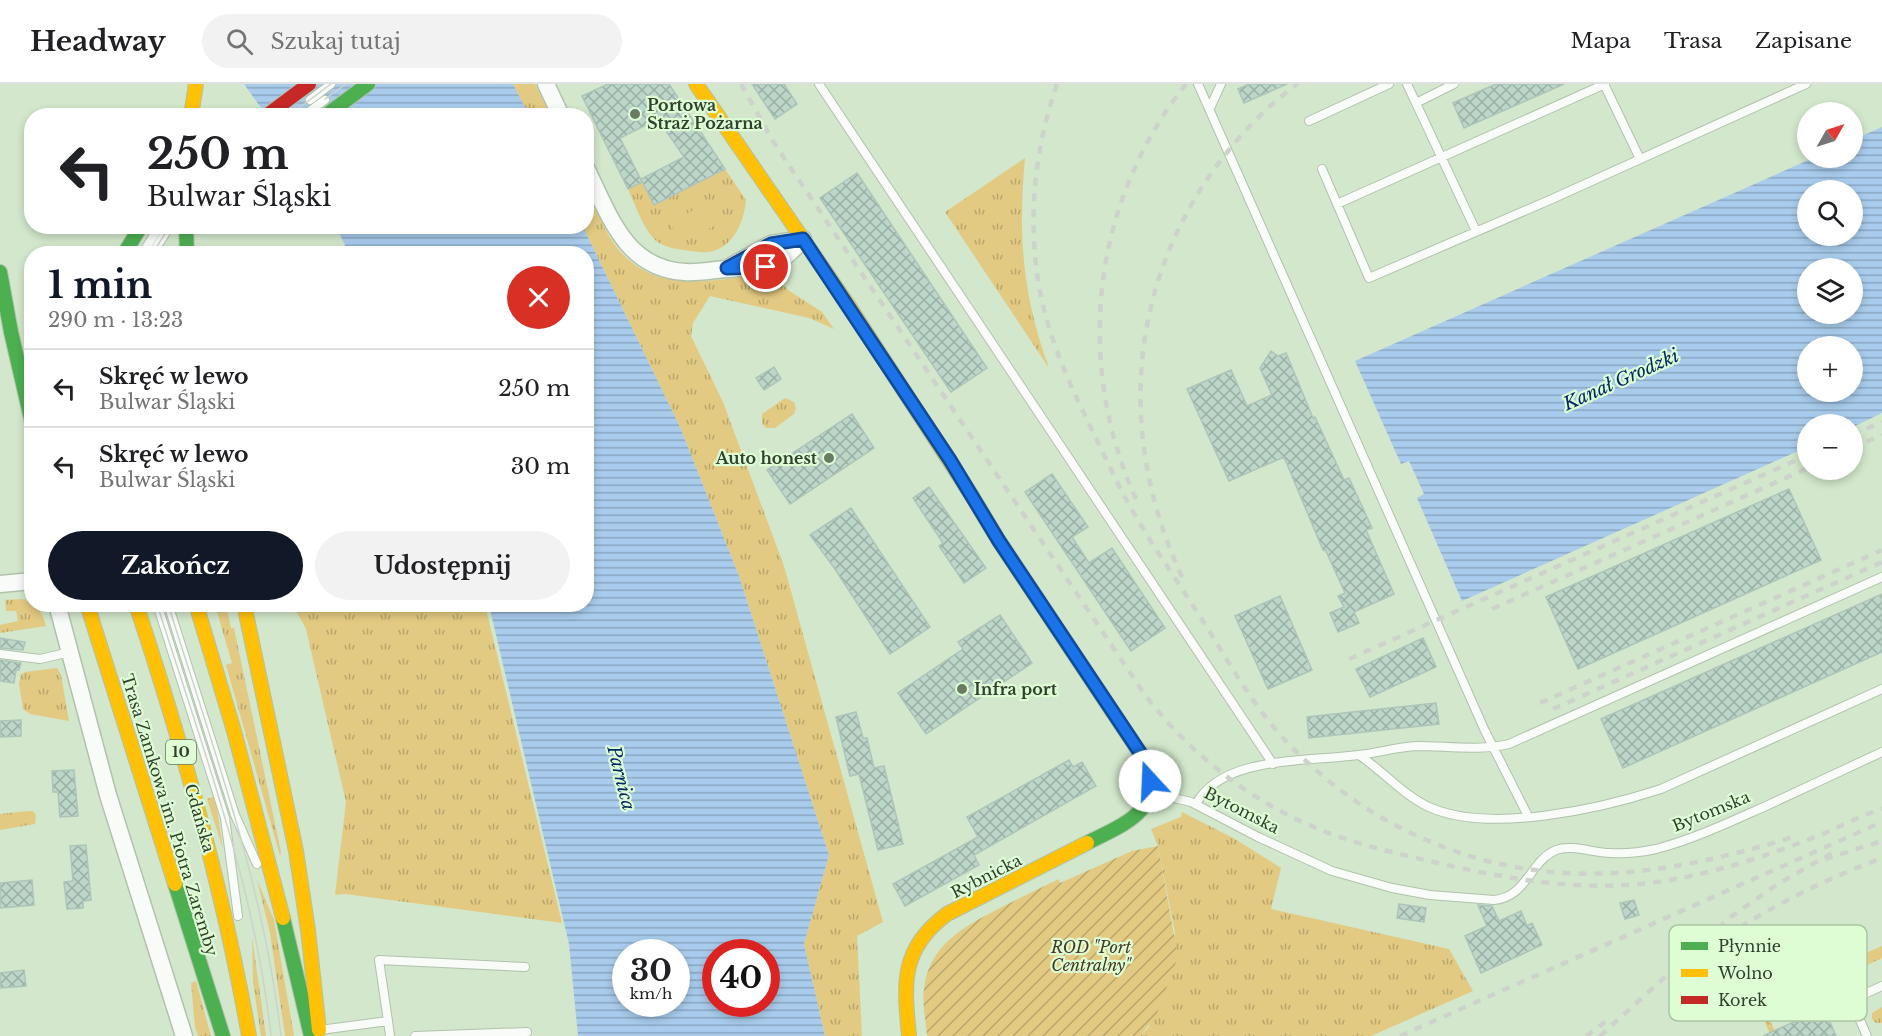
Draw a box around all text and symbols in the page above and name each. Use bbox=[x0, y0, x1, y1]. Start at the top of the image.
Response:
search box bbox=[202, 14, 622, 68]
text: Headway bbox=[30, 24, 166, 59]
icon: search bbox=[223, 25, 256, 58]
text: Szukaj tutaj bbox=[271, 28, 401, 55]
text: Mapa bbox=[1571, 28, 1631, 54]
text: Trasa bbox=[1664, 28, 1722, 54]
text: Zapisane bbox=[1755, 28, 1852, 54]
place label: Portowa Straż Pożarna bbox=[647, 95, 763, 133]
north arrow bbox=[1797, 102, 1863, 168]
map controls bbox=[1797, 102, 1863, 480]
marker: Portowa Straż Pożarna bbox=[628, 107, 642, 121]
text: 250 m bbox=[147, 128, 289, 180]
icon: left bbox=[48, 132, 126, 210]
text: Bulwar Śląski bbox=[147, 180, 331, 213]
button: search bbox=[1797, 180, 1863, 246]
pin bbox=[740, 241, 791, 292]
icon: arrive bbox=[749, 250, 782, 283]
button: layers bbox=[1797, 258, 1863, 324]
text: 1 min bbox=[48, 263, 152, 308]
button: close bbox=[507, 266, 570, 329]
text: 290 m · 13:23 bbox=[48, 308, 183, 332]
button: + bbox=[1797, 336, 1863, 402]
water label: Kanał Grodzki bbox=[1559, 344, 1683, 416]
text: Skręć w lewo bbox=[99, 363, 248, 390]
icon: left bbox=[48, 372, 81, 405]
text: 250 m bbox=[498, 375, 570, 402]
text: Bulwar Śląski bbox=[99, 390, 235, 414]
button: − bbox=[1797, 414, 1863, 480]
text: Skręć w lewo bbox=[99, 441, 248, 468]
place label: Auto honest bbox=[715, 448, 818, 468]
icon: left bbox=[48, 450, 81, 483]
marker: Auto honest bbox=[822, 451, 836, 465]
text: 30 m bbox=[511, 453, 570, 480]
text: Bulwar Śląski bbox=[99, 468, 235, 492]
button: Zakończ bbox=[48, 531, 303, 600]
button: Udostępnij bbox=[315, 531, 570, 600]
street label: Trasa Zamkowa im. Piotra Zaremby bbox=[117, 672, 223, 959]
place label: Infra port bbox=[974, 679, 1058, 699]
marker: Infra port bbox=[955, 682, 969, 696]
road number: 10 bbox=[166, 740, 196, 764]
water label: Parnica bbox=[602, 742, 640, 813]
position arrow bbox=[1118, 749, 1182, 813]
street label: Gdańska bbox=[181, 781, 219, 855]
street label: Bytomska bbox=[1201, 783, 1283, 838]
street label: Bytomska bbox=[1669, 786, 1753, 836]
street label: Rybnicka bbox=[947, 850, 1025, 902]
legend bbox=[1669, 925, 1867, 1021]
text: Płynnie bbox=[1718, 936, 1781, 956]
park label: ROD "Port Centralny" bbox=[1050, 937, 1132, 975]
speed limit sign: 40 bbox=[702, 939, 780, 1017]
text: 30 bbox=[630, 952, 672, 989]
text: Wolno bbox=[1717, 963, 1773, 983]
text: km/h bbox=[630, 984, 672, 1003]
text: Korek bbox=[1718, 990, 1767, 1010]

